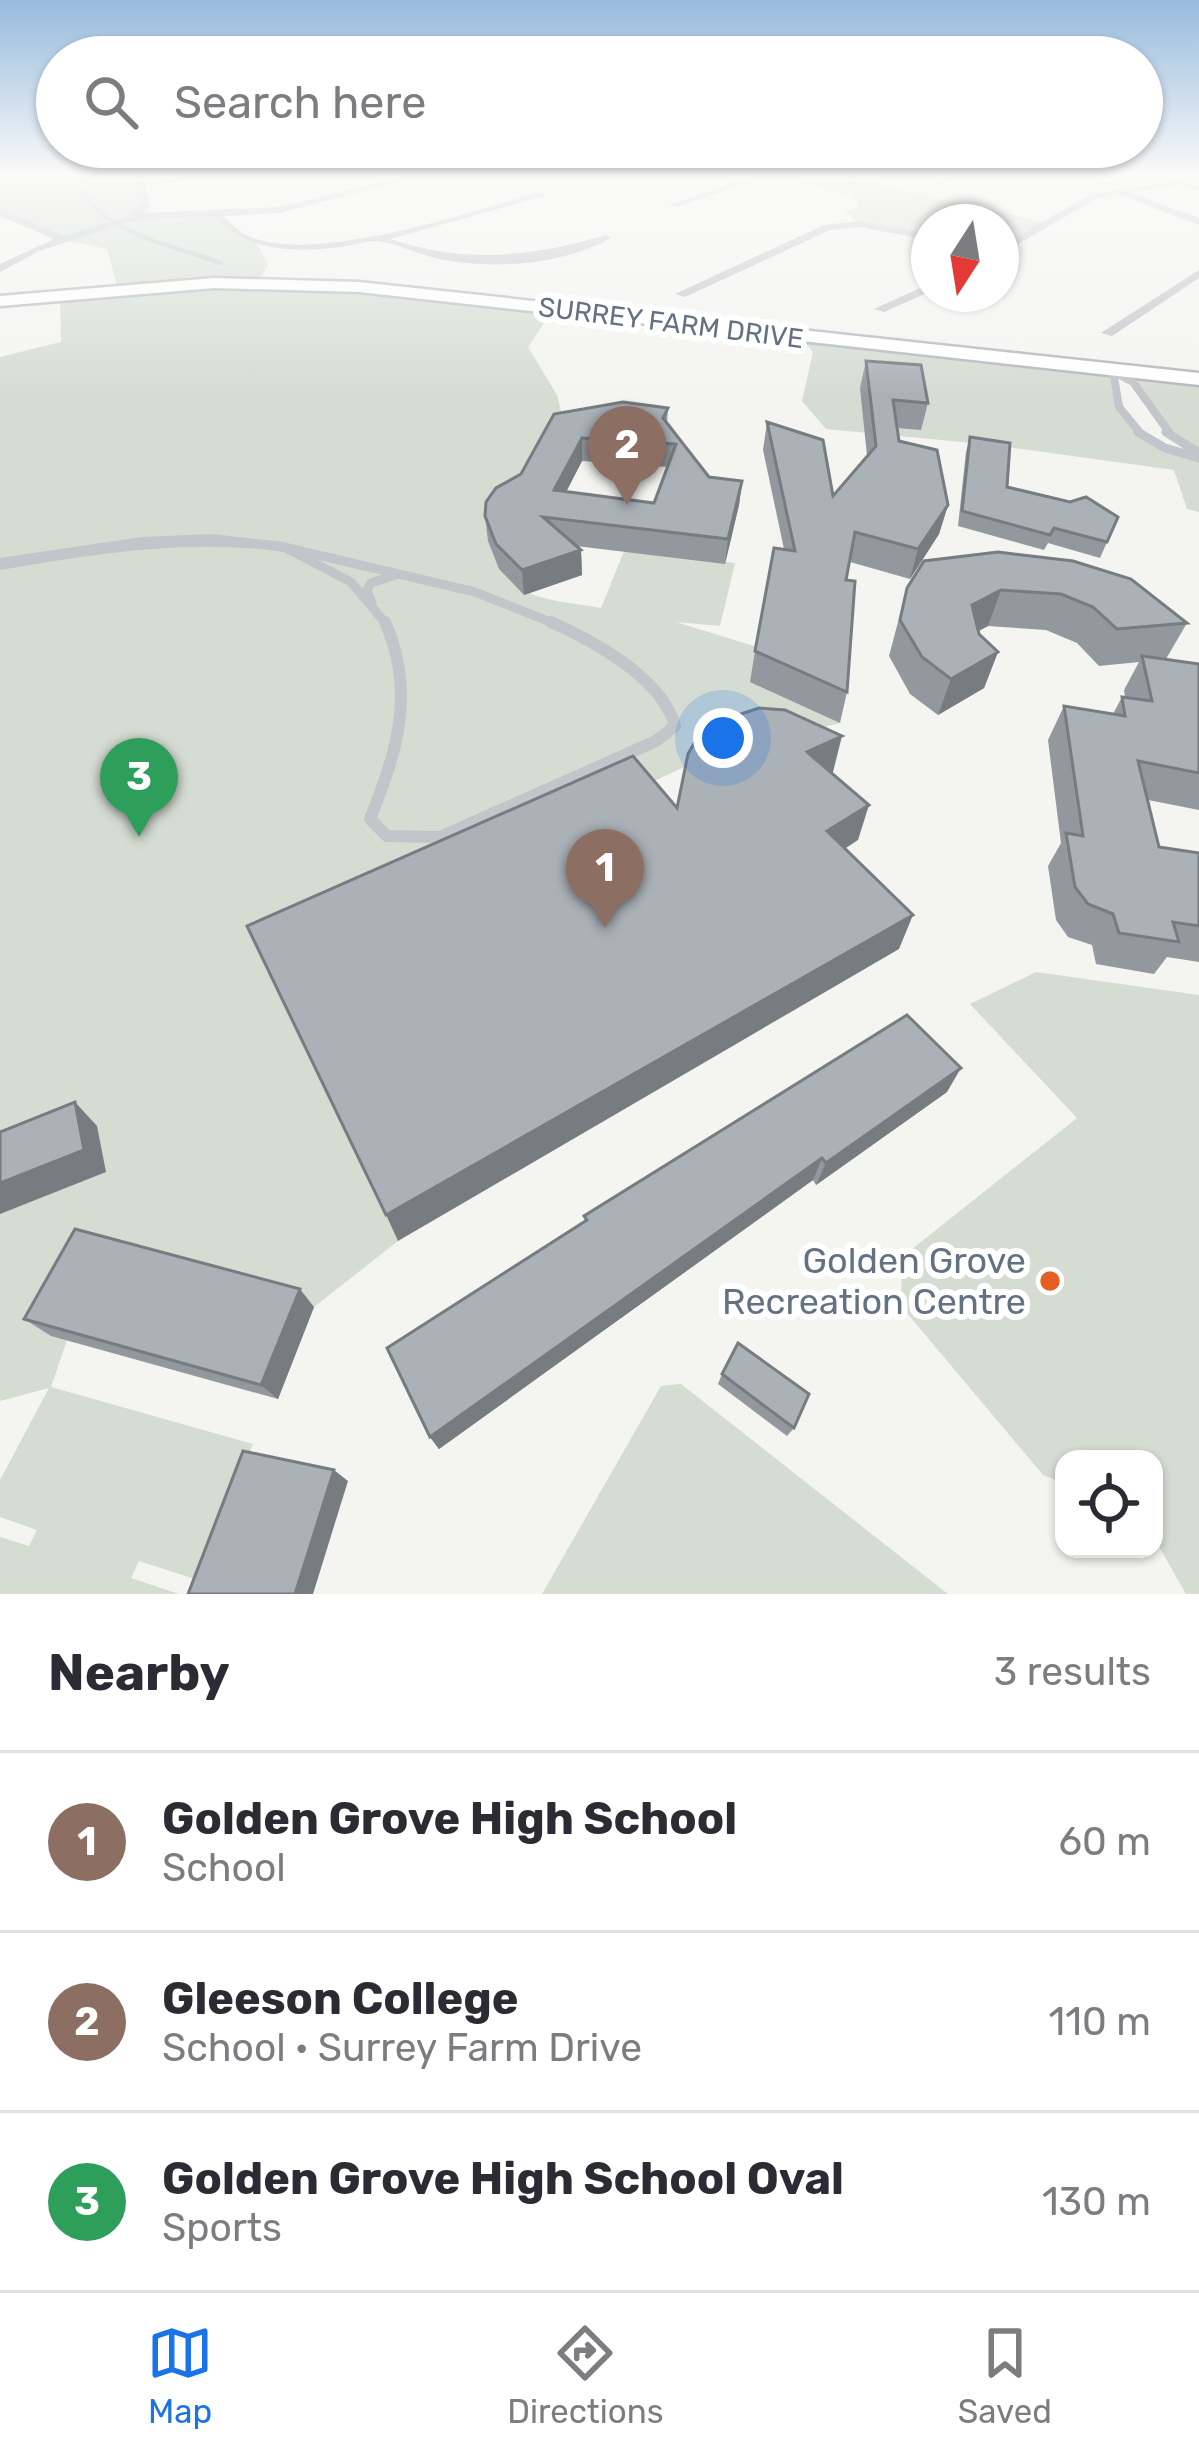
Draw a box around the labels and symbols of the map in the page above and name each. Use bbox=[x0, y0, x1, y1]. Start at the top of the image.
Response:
north arrow bbox=[911, 204, 1019, 312]
street label: SURREY FARM DRIVE bbox=[537, 291, 805, 355]
pin: 2 bbox=[588, 406, 666, 505]
your location bbox=[693, 708, 753, 768]
pin: 3 bbox=[100, 738, 178, 837]
pin: 1 bbox=[566, 829, 644, 928]
place label: Golden Grove Recreation Centre bbox=[722, 1239, 1026, 1323]
marker: Golden Grove Recreation Centre bbox=[1037, 1268, 1063, 1294]

